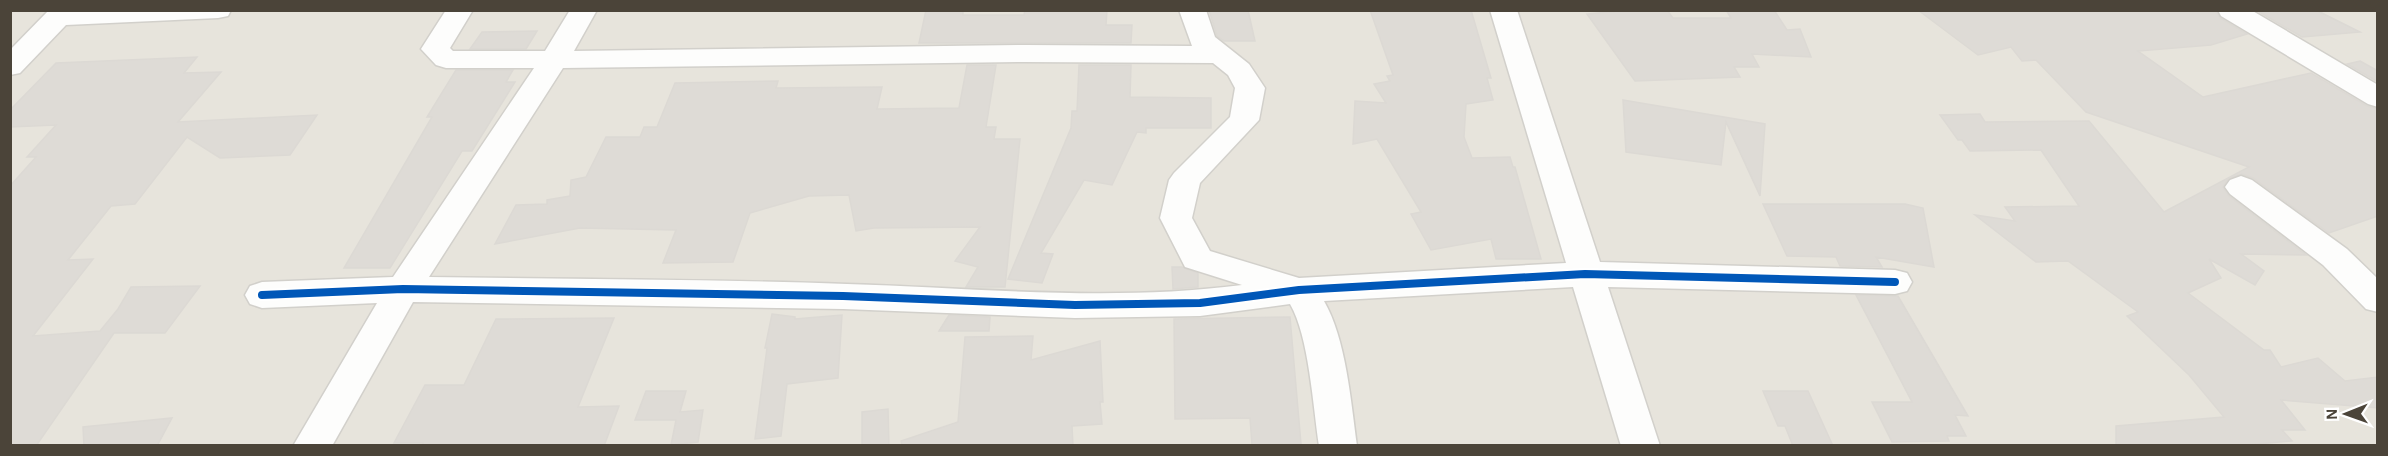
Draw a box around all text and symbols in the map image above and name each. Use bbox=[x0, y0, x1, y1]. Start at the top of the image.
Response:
north arrow bbox=[2316, 384, 2376, 444]
text: N bbox=[2324, 409, 2340, 420]

